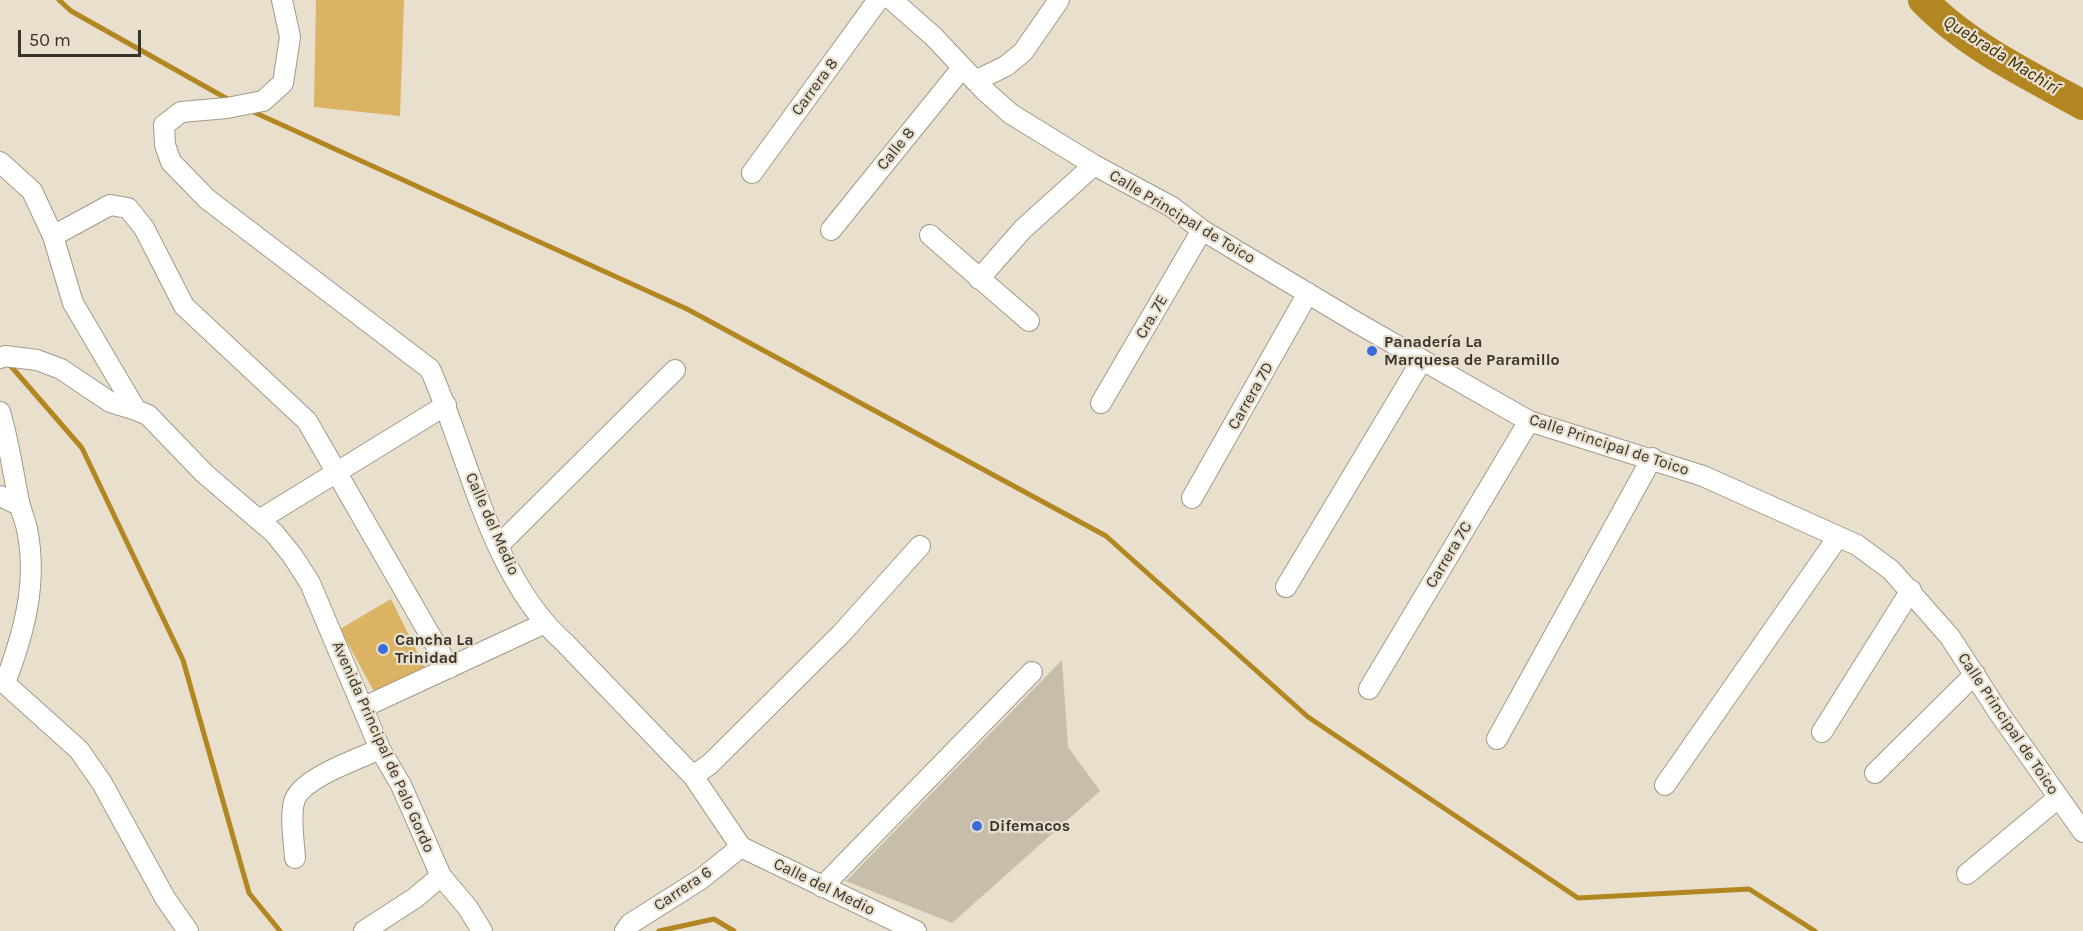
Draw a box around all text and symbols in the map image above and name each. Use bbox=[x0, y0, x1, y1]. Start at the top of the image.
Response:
water label: Quebrada Machirí bbox=[1939, 11, 2063, 99]
scale bar bbox=[21, 18, 144, 56]
text: 50 m bbox=[29, 29, 71, 51]
street label: Carrera 8 bbox=[788, 54, 842, 120]
street label: Calle 8 bbox=[873, 124, 919, 174]
street label: Calle Principal de Toico bbox=[1106, 166, 1258, 268]
street label: Cra. 7E bbox=[1132, 292, 1172, 342]
place label: Panadería La Marquesa de Paramillo bbox=[1384, 332, 1560, 370]
marker: Panadería La Marquesa de Paramillo bbox=[1365, 344, 1379, 358]
street label: Carrera 7D bbox=[1224, 359, 1278, 433]
street label: Calle Principal de Toico bbox=[1527, 410, 1691, 480]
street label: Calle del Medio bbox=[461, 470, 523, 578]
street label: Carrera 7C bbox=[1422, 518, 1476, 592]
place label: Cancha La Trinidad bbox=[395, 630, 474, 668]
street label: Avenida Principal de Palo Gordo bbox=[328, 638, 438, 856]
marker: Cancha La Trinidad bbox=[376, 642, 390, 656]
street label: Calle Principal de Toico bbox=[1953, 649, 2063, 799]
place label: Difemacos bbox=[989, 816, 1070, 836]
marker: Difemacos bbox=[970, 819, 984, 833]
street label: Calle del Medio bbox=[770, 854, 878, 920]
street label: Carrera 6 bbox=[650, 863, 716, 915]

